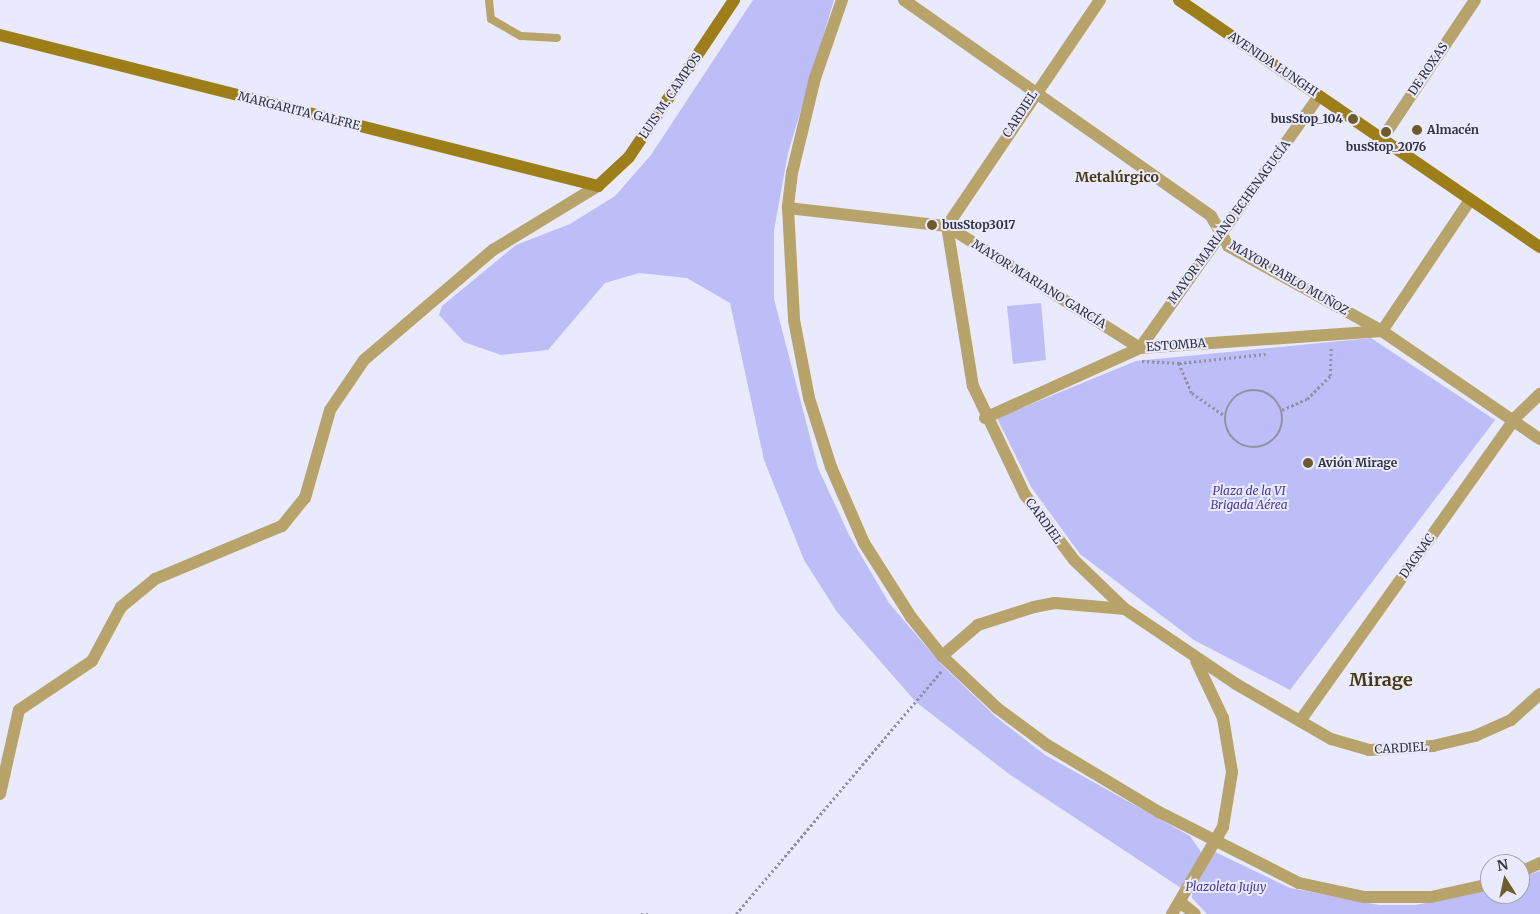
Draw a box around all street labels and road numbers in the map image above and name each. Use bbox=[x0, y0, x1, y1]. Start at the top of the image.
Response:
street label: AVENIDA LUNGHI bbox=[1225, 29, 1321, 99]
street label: DE ROXAS bbox=[1405, 40, 1451, 98]
street label: LUIS M. CAMPOS bbox=[636, 51, 704, 141]
street label: CARDIEL bbox=[1000, 88, 1040, 140]
street label: MARGARITA GALFRE bbox=[236, 89, 362, 133]
street label: MAYOR MARIANO ECHENAGUCÍA bbox=[1165, 138, 1293, 306]
street label: MAYOR MARIANO GARCÍA bbox=[969, 237, 1109, 331]
street label: MAYOR PABLO MUÑOZ bbox=[1227, 238, 1351, 318]
street label: ESTOMBA bbox=[1146, 336, 1206, 354]
street label: CARDIEL bbox=[1023, 495, 1065, 547]
street label: DAGNAC bbox=[1397, 531, 1437, 581]
street label: CARDIEL bbox=[1374, 739, 1428, 757]

